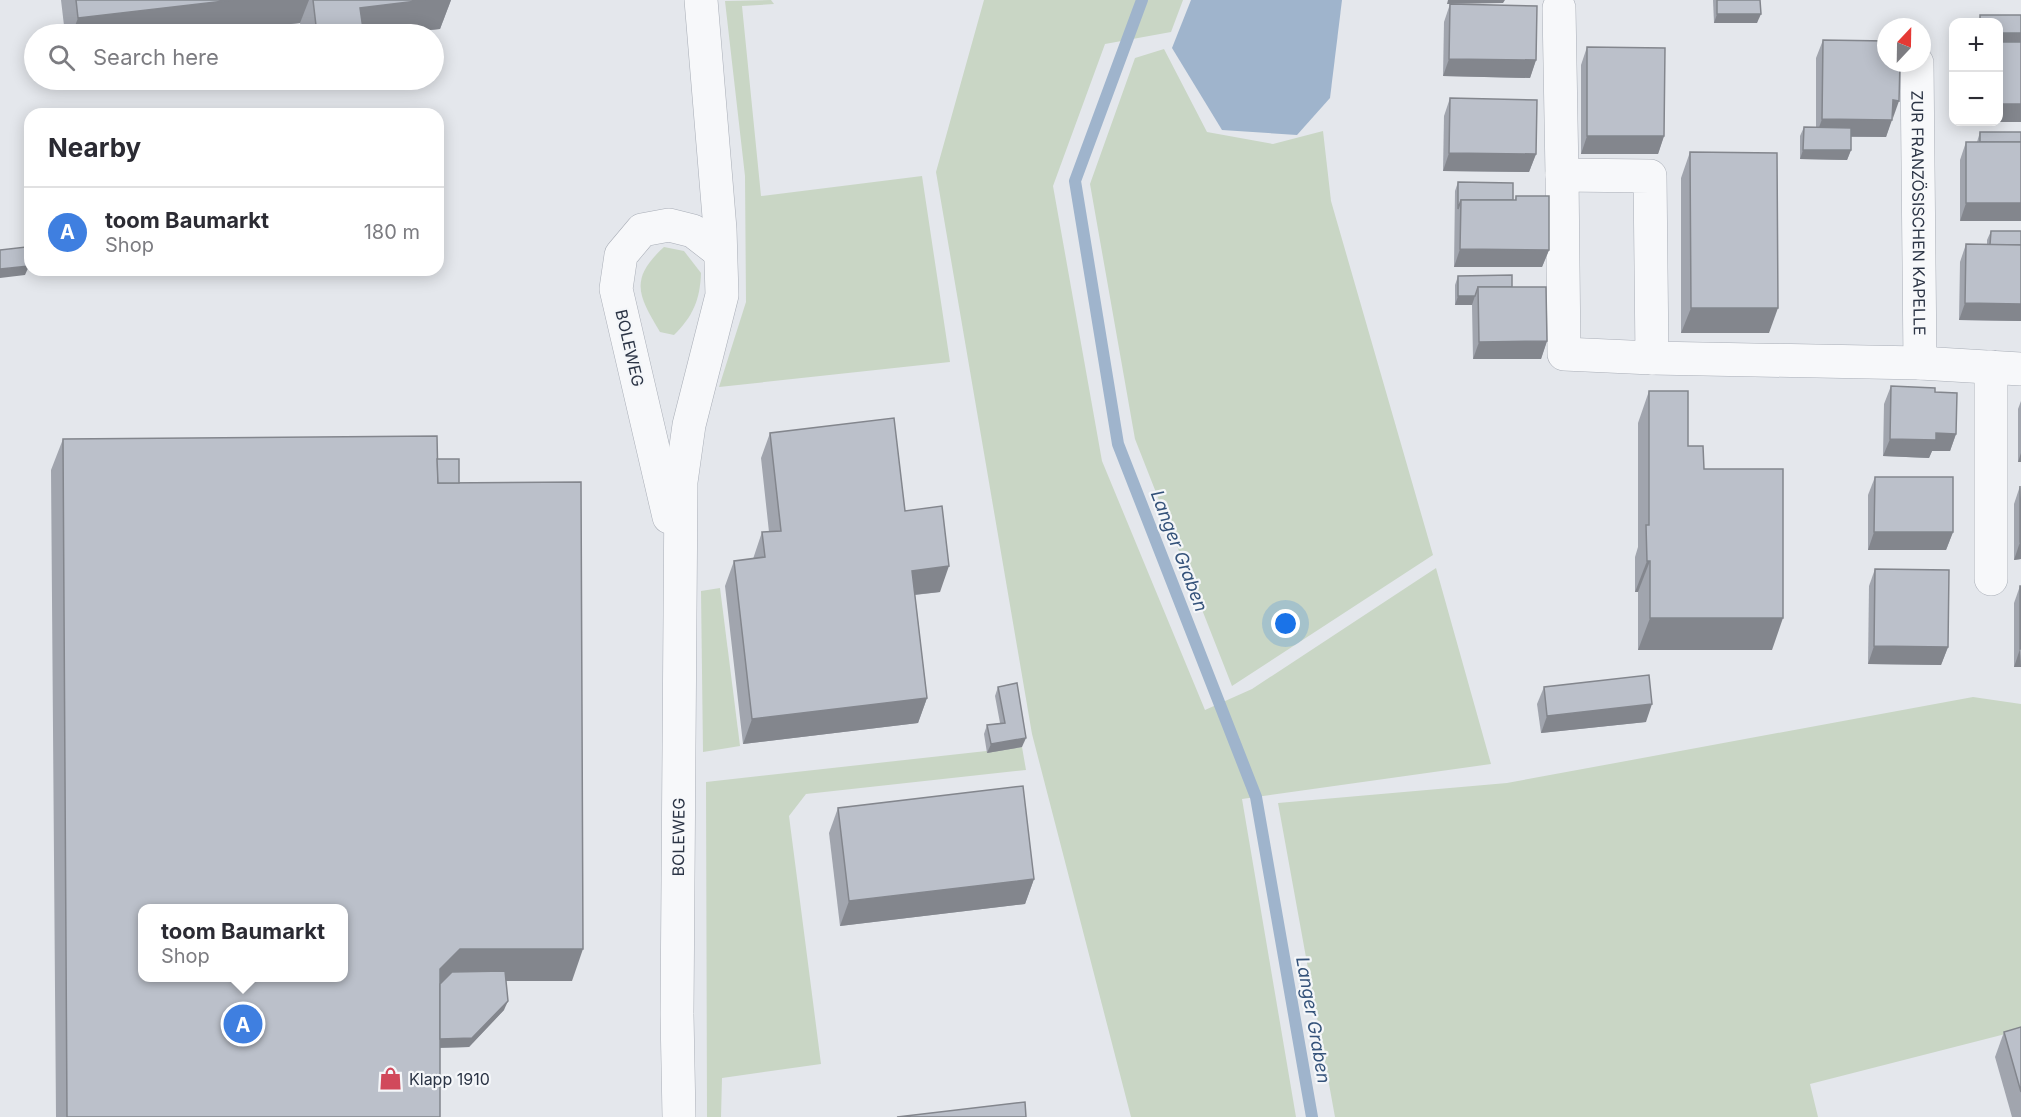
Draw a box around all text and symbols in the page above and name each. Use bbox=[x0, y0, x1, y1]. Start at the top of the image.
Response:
north arrow bbox=[1877, 18, 1931, 72]
map controls bbox=[1949, 18, 2003, 126]
button: + bbox=[1949, 18, 2003, 72]
search box bbox=[24, 24, 444, 90]
icon: search bbox=[45, 41, 78, 74]
text: Search here bbox=[93, 44, 219, 70]
button: − bbox=[1949, 72, 2003, 126]
street label: ZUR FRANZÖSISCHEN KAPELLE bbox=[1907, 90, 1930, 336]
text: Nearby bbox=[48, 132, 141, 163]
text: toom Baumarkt bbox=[105, 207, 269, 233]
text: A bbox=[60, 220, 75, 244]
text: 180 m bbox=[364, 220, 420, 244]
text: Shop bbox=[105, 233, 154, 257]
street label: BOLEWEG bbox=[611, 307, 649, 389]
water label: Langer Graben bbox=[1147, 487, 1212, 614]
your location bbox=[1271, 609, 1300, 638]
street label: BOLEWEG bbox=[668, 798, 689, 876]
popup bbox=[138, 904, 348, 982]
text: toom Baumarkt bbox=[161, 918, 325, 944]
text: Shop bbox=[161, 944, 210, 968]
water label: Langer Graben bbox=[1292, 955, 1335, 1085]
pin: A bbox=[224, 1002, 262, 1046]
shop icon: Klapp 1910 bbox=[378, 1066, 404, 1092]
place label: Klapp 1910 bbox=[409, 1069, 490, 1089]

